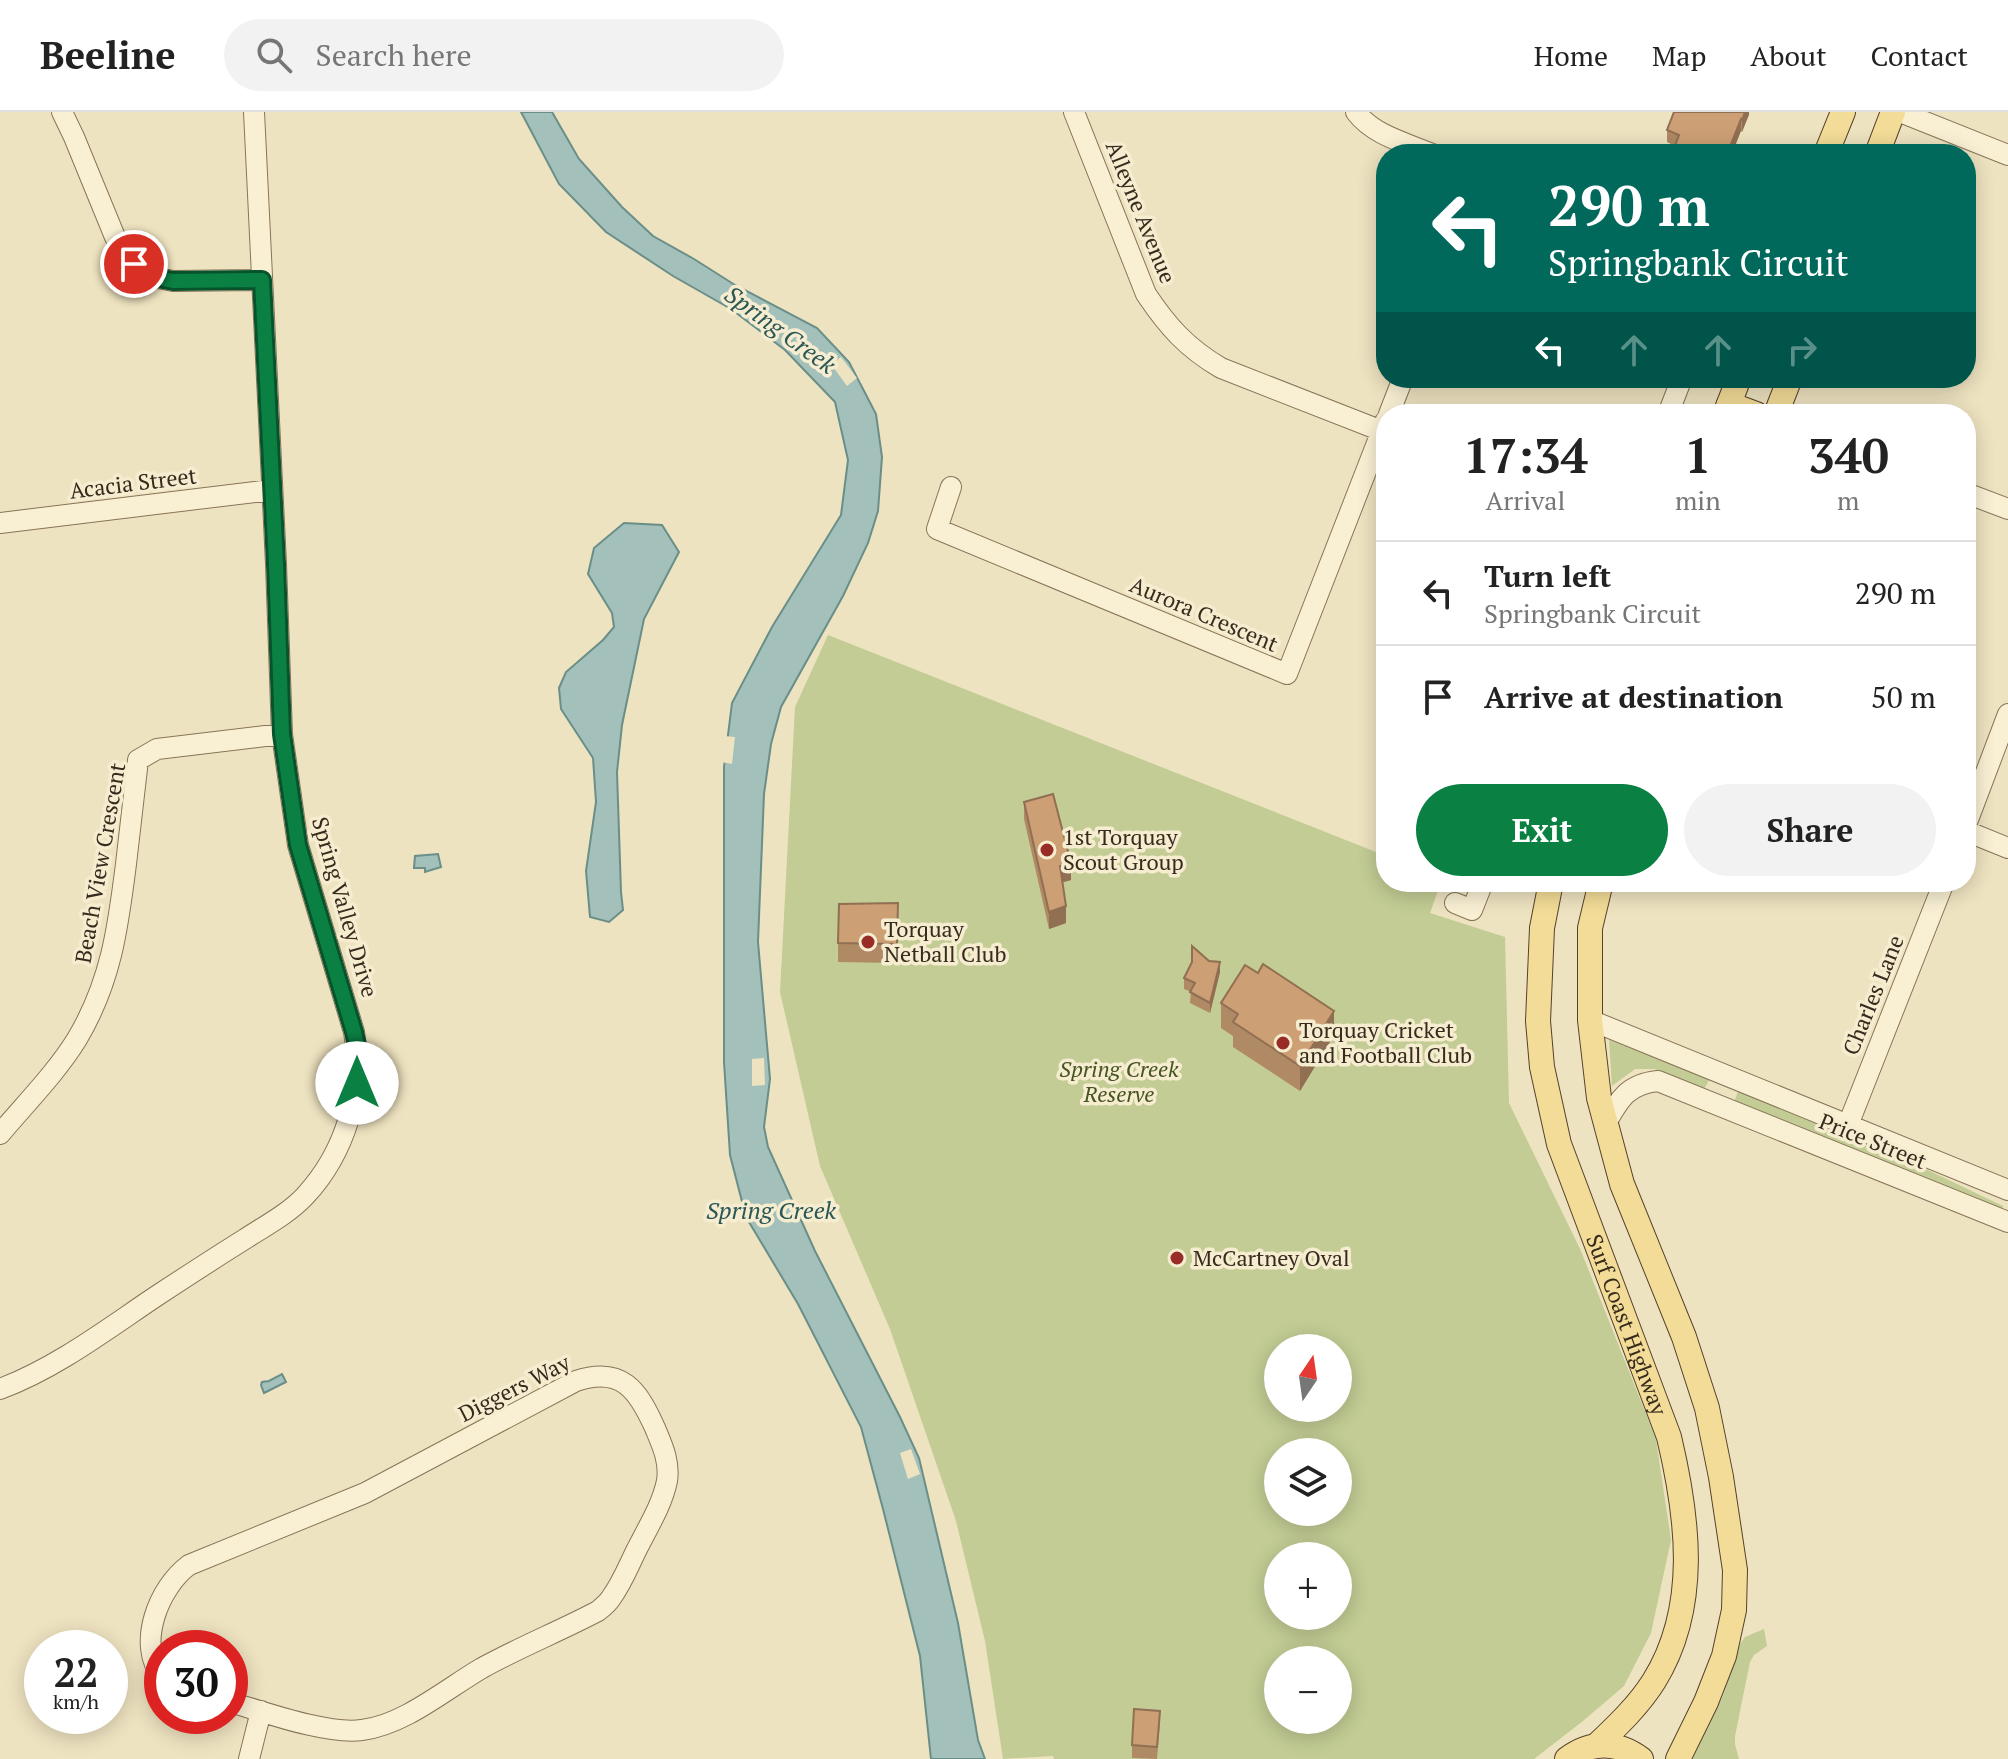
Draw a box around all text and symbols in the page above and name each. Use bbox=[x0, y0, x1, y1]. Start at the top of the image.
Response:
search box bbox=[224, 19, 784, 91]
text: Beeline bbox=[40, 30, 176, 80]
icon: search bbox=[252, 33, 296, 77]
text: Search here bbox=[316, 35, 472, 75]
text: Home bbox=[1534, 37, 1608, 74]
text: Map bbox=[1652, 37, 1706, 74]
text: About bbox=[1750, 37, 1827, 74]
text: Contact bbox=[1871, 37, 1968, 74]
street label: Alleyne Avenue bbox=[1100, 136, 1183, 287]
text: 290 m bbox=[1548, 168, 1710, 242]
icon: left bbox=[1416, 176, 1520, 280]
pin bbox=[100, 230, 168, 298]
text: Springbank Circuit bbox=[1548, 239, 1849, 286]
icon: arrive bbox=[112, 242, 156, 286]
water label: Spring Creek bbox=[719, 278, 843, 381]
icon: left bbox=[1528, 328, 1572, 372]
icon: ahead bbox=[1612, 328, 1656, 372]
icon: ahead bbox=[1696, 328, 1740, 372]
icon: right bbox=[1780, 328, 1824, 372]
text: 17:34 bbox=[1463, 423, 1588, 487]
text: 1 bbox=[1684, 423, 1711, 487]
text: 340 bbox=[1808, 423, 1889, 487]
street label: Acacia Street bbox=[68, 460, 198, 505]
text: Arrival bbox=[1486, 483, 1565, 517]
text: min bbox=[1675, 483, 1721, 517]
text: m bbox=[1837, 483, 1860, 517]
text: Turn left bbox=[1484, 556, 1611, 596]
street label: Aurora Crescent bbox=[1126, 569, 1283, 658]
icon: left bbox=[1416, 571, 1460, 615]
text: 290 m bbox=[1855, 573, 1936, 613]
text: Springbank Circuit bbox=[1484, 596, 1701, 630]
icon: arrive bbox=[1416, 675, 1460, 719]
text: Arrive at destination bbox=[1484, 677, 1783, 717]
text: 50 m bbox=[1871, 677, 1936, 717]
street label: Beach View Crescent bbox=[68, 760, 131, 965]
button: Exit bbox=[1416, 784, 1668, 876]
button: Share bbox=[1684, 784, 1936, 876]
street label: Spring Valley Drive bbox=[306, 814, 385, 1000]
place label: 1st Torquay Scout Group bbox=[1063, 822, 1184, 876]
marker: 1st Torquay Scout Group bbox=[1038, 841, 1056, 859]
place label: Torquay Netball Club bbox=[884, 914, 1006, 968]
street label: Charles Lane bbox=[1835, 931, 1910, 1059]
marker: Torquay Netball Club bbox=[859, 933, 877, 951]
place label: Torquay Cricket and Football Club bbox=[1299, 1015, 1472, 1069]
marker: Torquay Cricket and Football Club bbox=[1274, 1034, 1292, 1052]
position arrow bbox=[315, 1041, 399, 1125]
park label: Spring Creek Reserve bbox=[1059, 1054, 1179, 1108]
street label: Price Street bbox=[1815, 1106, 1931, 1175]
water label: Spring Creek bbox=[706, 1194, 837, 1226]
street label: Surf Coast Highway bbox=[1580, 1230, 1675, 1420]
place label: McCartney Oval bbox=[1193, 1243, 1350, 1272]
marker: McCartney Oval bbox=[1168, 1249, 1186, 1267]
north arrow bbox=[1264, 1334, 1352, 1422]
map controls bbox=[1264, 1334, 1352, 1734]
street label: Diggers Way bbox=[453, 1347, 575, 1428]
button: layers bbox=[1264, 1438, 1352, 1526]
button: + bbox=[1264, 1542, 1352, 1630]
speed limit sign: 30 bbox=[144, 1630, 248, 1734]
text: 22 bbox=[53, 1645, 99, 1698]
button: − bbox=[1264, 1646, 1352, 1734]
text: km/h bbox=[53, 1688, 99, 1715]

